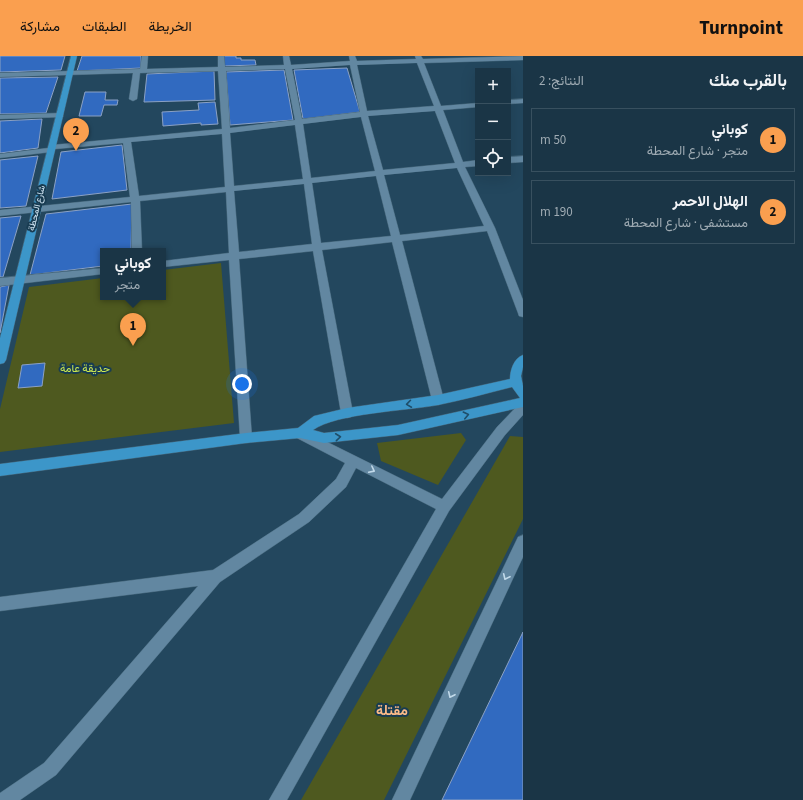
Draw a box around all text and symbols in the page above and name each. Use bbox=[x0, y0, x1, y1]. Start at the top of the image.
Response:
text: Turnpoint bbox=[699, 15, 783, 42]
text: مشاركة bbox=[20, 17, 60, 37]
text: الطبقات bbox=[82, 17, 126, 37]
text: الخريطة bbox=[148, 17, 192, 37]
map controls bbox=[475, 68, 511, 176]
button: + bbox=[475, 68, 511, 104]
text: بالقرب منك bbox=[709, 69, 787, 93]
text: النتائج: 2 bbox=[539, 72, 584, 90]
button: − bbox=[475, 104, 511, 140]
pin: 2 bbox=[63, 118, 89, 151]
text: كوباني bbox=[711, 119, 748, 140]
text: 50 m bbox=[540, 131, 566, 149]
text: 1 bbox=[770, 131, 776, 149]
button: locate bbox=[475, 140, 511, 176]
text: متجر · شارع المحطة bbox=[647, 142, 748, 160]
street label: شارع المحطة bbox=[25, 184, 49, 232]
text: الهلال الاحمر bbox=[673, 191, 748, 212]
text: 190 m bbox=[540, 203, 573, 221]
text: 2 bbox=[770, 203, 776, 221]
text: مستشفى · شارع المحطة bbox=[624, 214, 748, 232]
popup bbox=[100, 248, 166, 300]
text: كوباني bbox=[115, 253, 151, 274]
text: متجر bbox=[115, 276, 140, 294]
pin: 1 bbox=[120, 313, 146, 346]
park label: حديقة عامة bbox=[60, 361, 110, 376]
your location bbox=[232, 374, 252, 394]
one-way arrow bbox=[406, 399, 412, 408]
one-way arrow bbox=[463, 411, 469, 419]
one-way arrow bbox=[335, 433, 341, 442]
one-way arrow bbox=[368, 466, 375, 473]
one-way arrow bbox=[503, 573, 511, 581]
one-way arrow bbox=[448, 690, 456, 698]
district label: مقتلة bbox=[376, 701, 408, 721]

